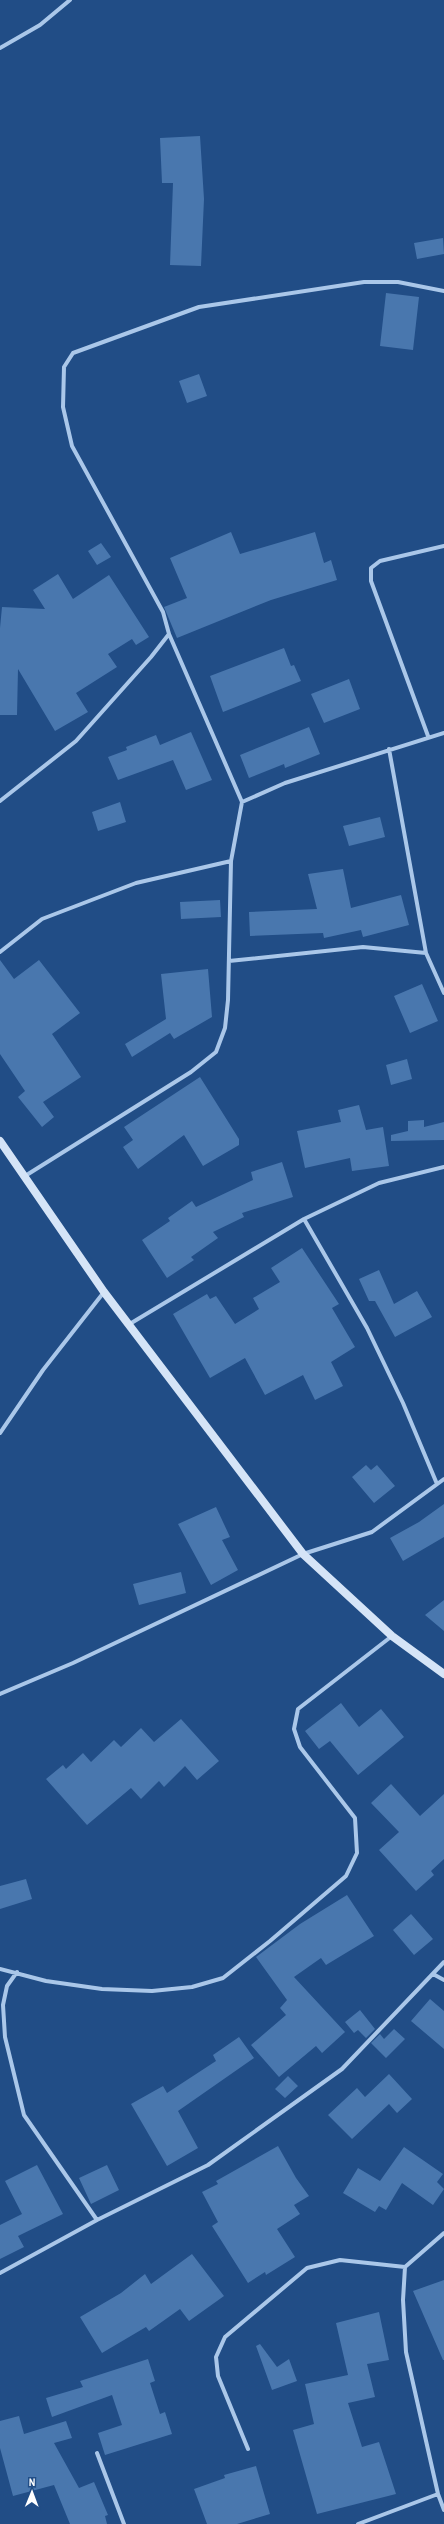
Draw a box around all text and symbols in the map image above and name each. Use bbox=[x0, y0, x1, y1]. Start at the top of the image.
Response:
north arrow bbox=[12, 2472, 52, 2512]
text: N bbox=[29, 2475, 36, 2489]

